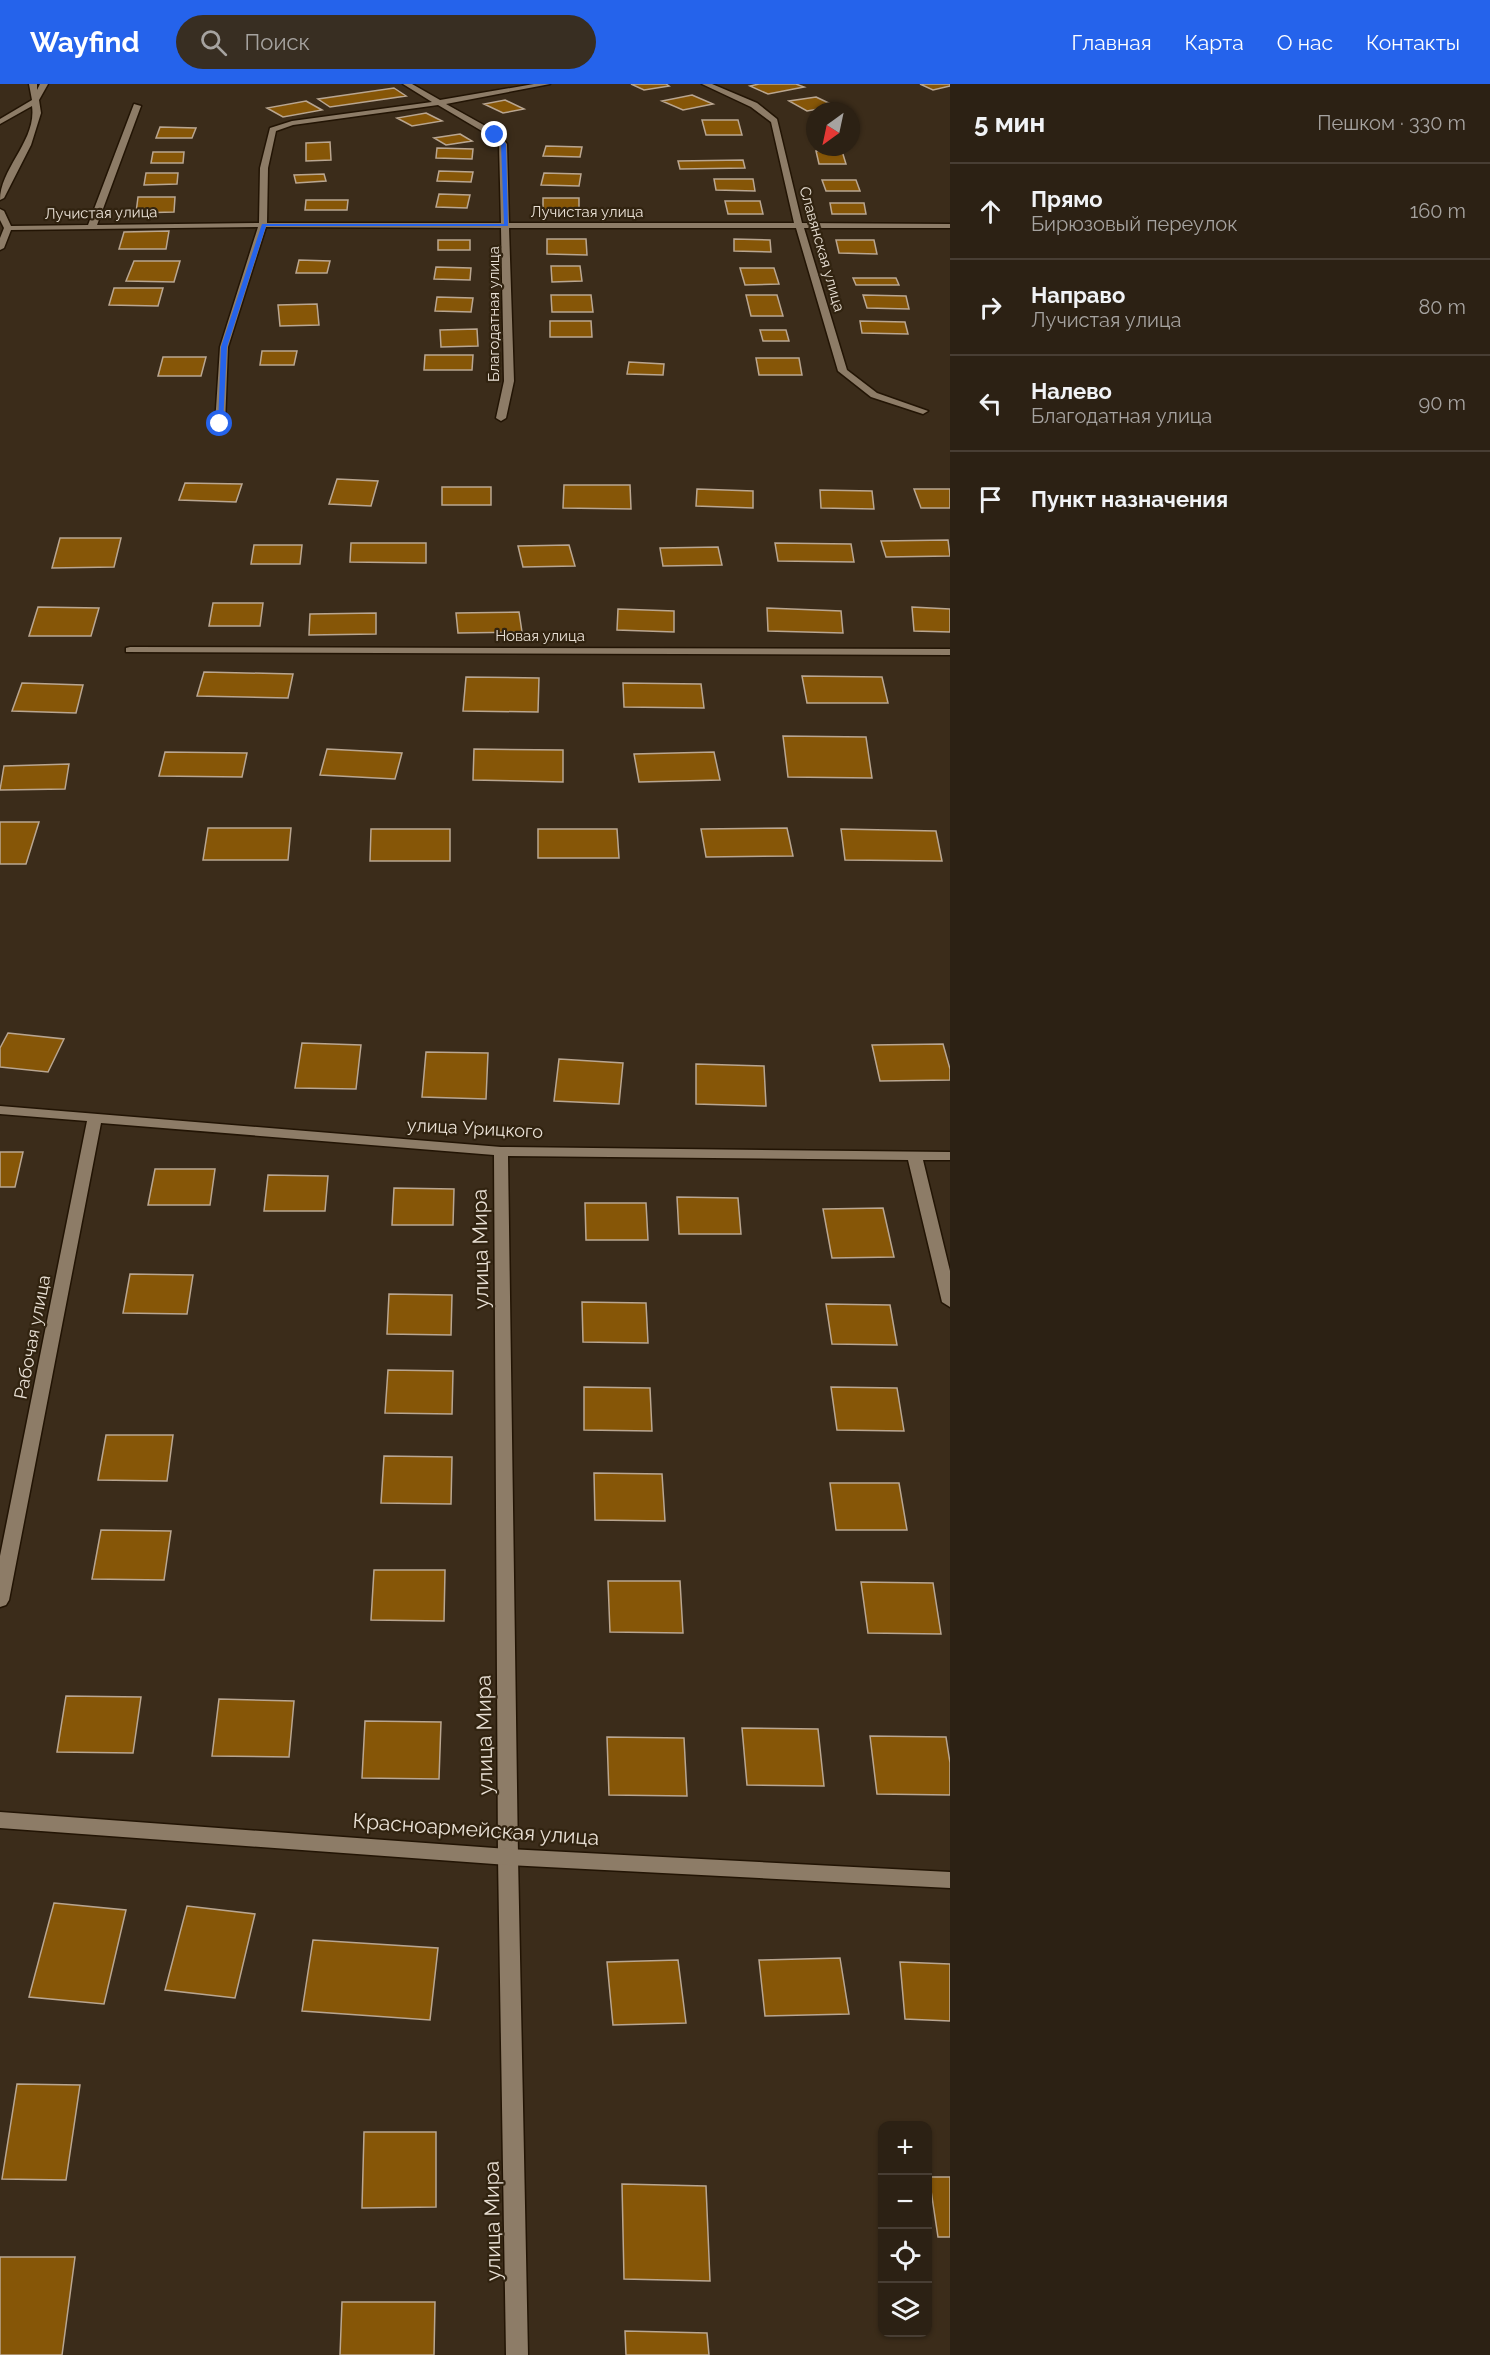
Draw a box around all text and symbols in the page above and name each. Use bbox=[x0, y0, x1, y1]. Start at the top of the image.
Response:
search box bbox=[176, 15, 596, 69]
text: Wayfind bbox=[30, 26, 140, 59]
icon: search bbox=[197, 26, 230, 59]
text: Поиск bbox=[245, 29, 310, 55]
text: Главная bbox=[1072, 30, 1152, 55]
text: Карта bbox=[1185, 30, 1244, 55]
text: О нас bbox=[1277, 30, 1333, 55]
text: Контакты bbox=[1366, 30, 1460, 55]
north arrow bbox=[806, 102, 860, 156]
text: 5 мин bbox=[974, 108, 1045, 138]
text: Пешком · 330 m bbox=[1317, 111, 1466, 135]
route end bbox=[481, 121, 507, 147]
street label: Славянская улица bbox=[796, 184, 848, 314]
text: Прямо bbox=[1031, 186, 1103, 212]
icon: ahead bbox=[974, 195, 1007, 228]
text: 160 m bbox=[1410, 199, 1466, 223]
street label: Лучистая улица bbox=[44, 203, 158, 223]
street label: Лучистая улица bbox=[531, 203, 643, 221]
text: Бирюзовый переулок bbox=[1031, 212, 1238, 236]
street label: Благодатная улица bbox=[485, 246, 503, 382]
text: Направо bbox=[1031, 282, 1125, 308]
icon: right bbox=[974, 291, 1007, 324]
text: 80 m bbox=[1418, 295, 1466, 319]
text: Лучистая улица bbox=[1031, 308, 1181, 332]
text: Налево bbox=[1031, 378, 1112, 404]
icon: left bbox=[974, 387, 1007, 420]
text: 90 m bbox=[1419, 391, 1466, 415]
text: Благодатная улица bbox=[1031, 404, 1212, 428]
route start bbox=[206, 410, 232, 436]
icon: arrive bbox=[974, 483, 1007, 516]
text: Пункт назначения bbox=[1031, 486, 1228, 512]
street label: Новая улица bbox=[495, 627, 585, 645]
street label: улица Урицкого bbox=[406, 1114, 544, 1142]
street label: улица Мира bbox=[466, 1189, 494, 1309]
street label: Рабочая улица bbox=[10, 1273, 54, 1401]
street label: улица Мира bbox=[470, 1675, 498, 1795]
street label: Красноармейская улица bbox=[352, 1808, 600, 1850]
map controls bbox=[878, 2121, 932, 2337]
button: + bbox=[878, 2121, 932, 2175]
street label: улица Мира bbox=[478, 2161, 506, 2281]
button: − bbox=[878, 2175, 932, 2229]
button: locate bbox=[878, 2229, 932, 2283]
button: layers bbox=[878, 2283, 932, 2337]

